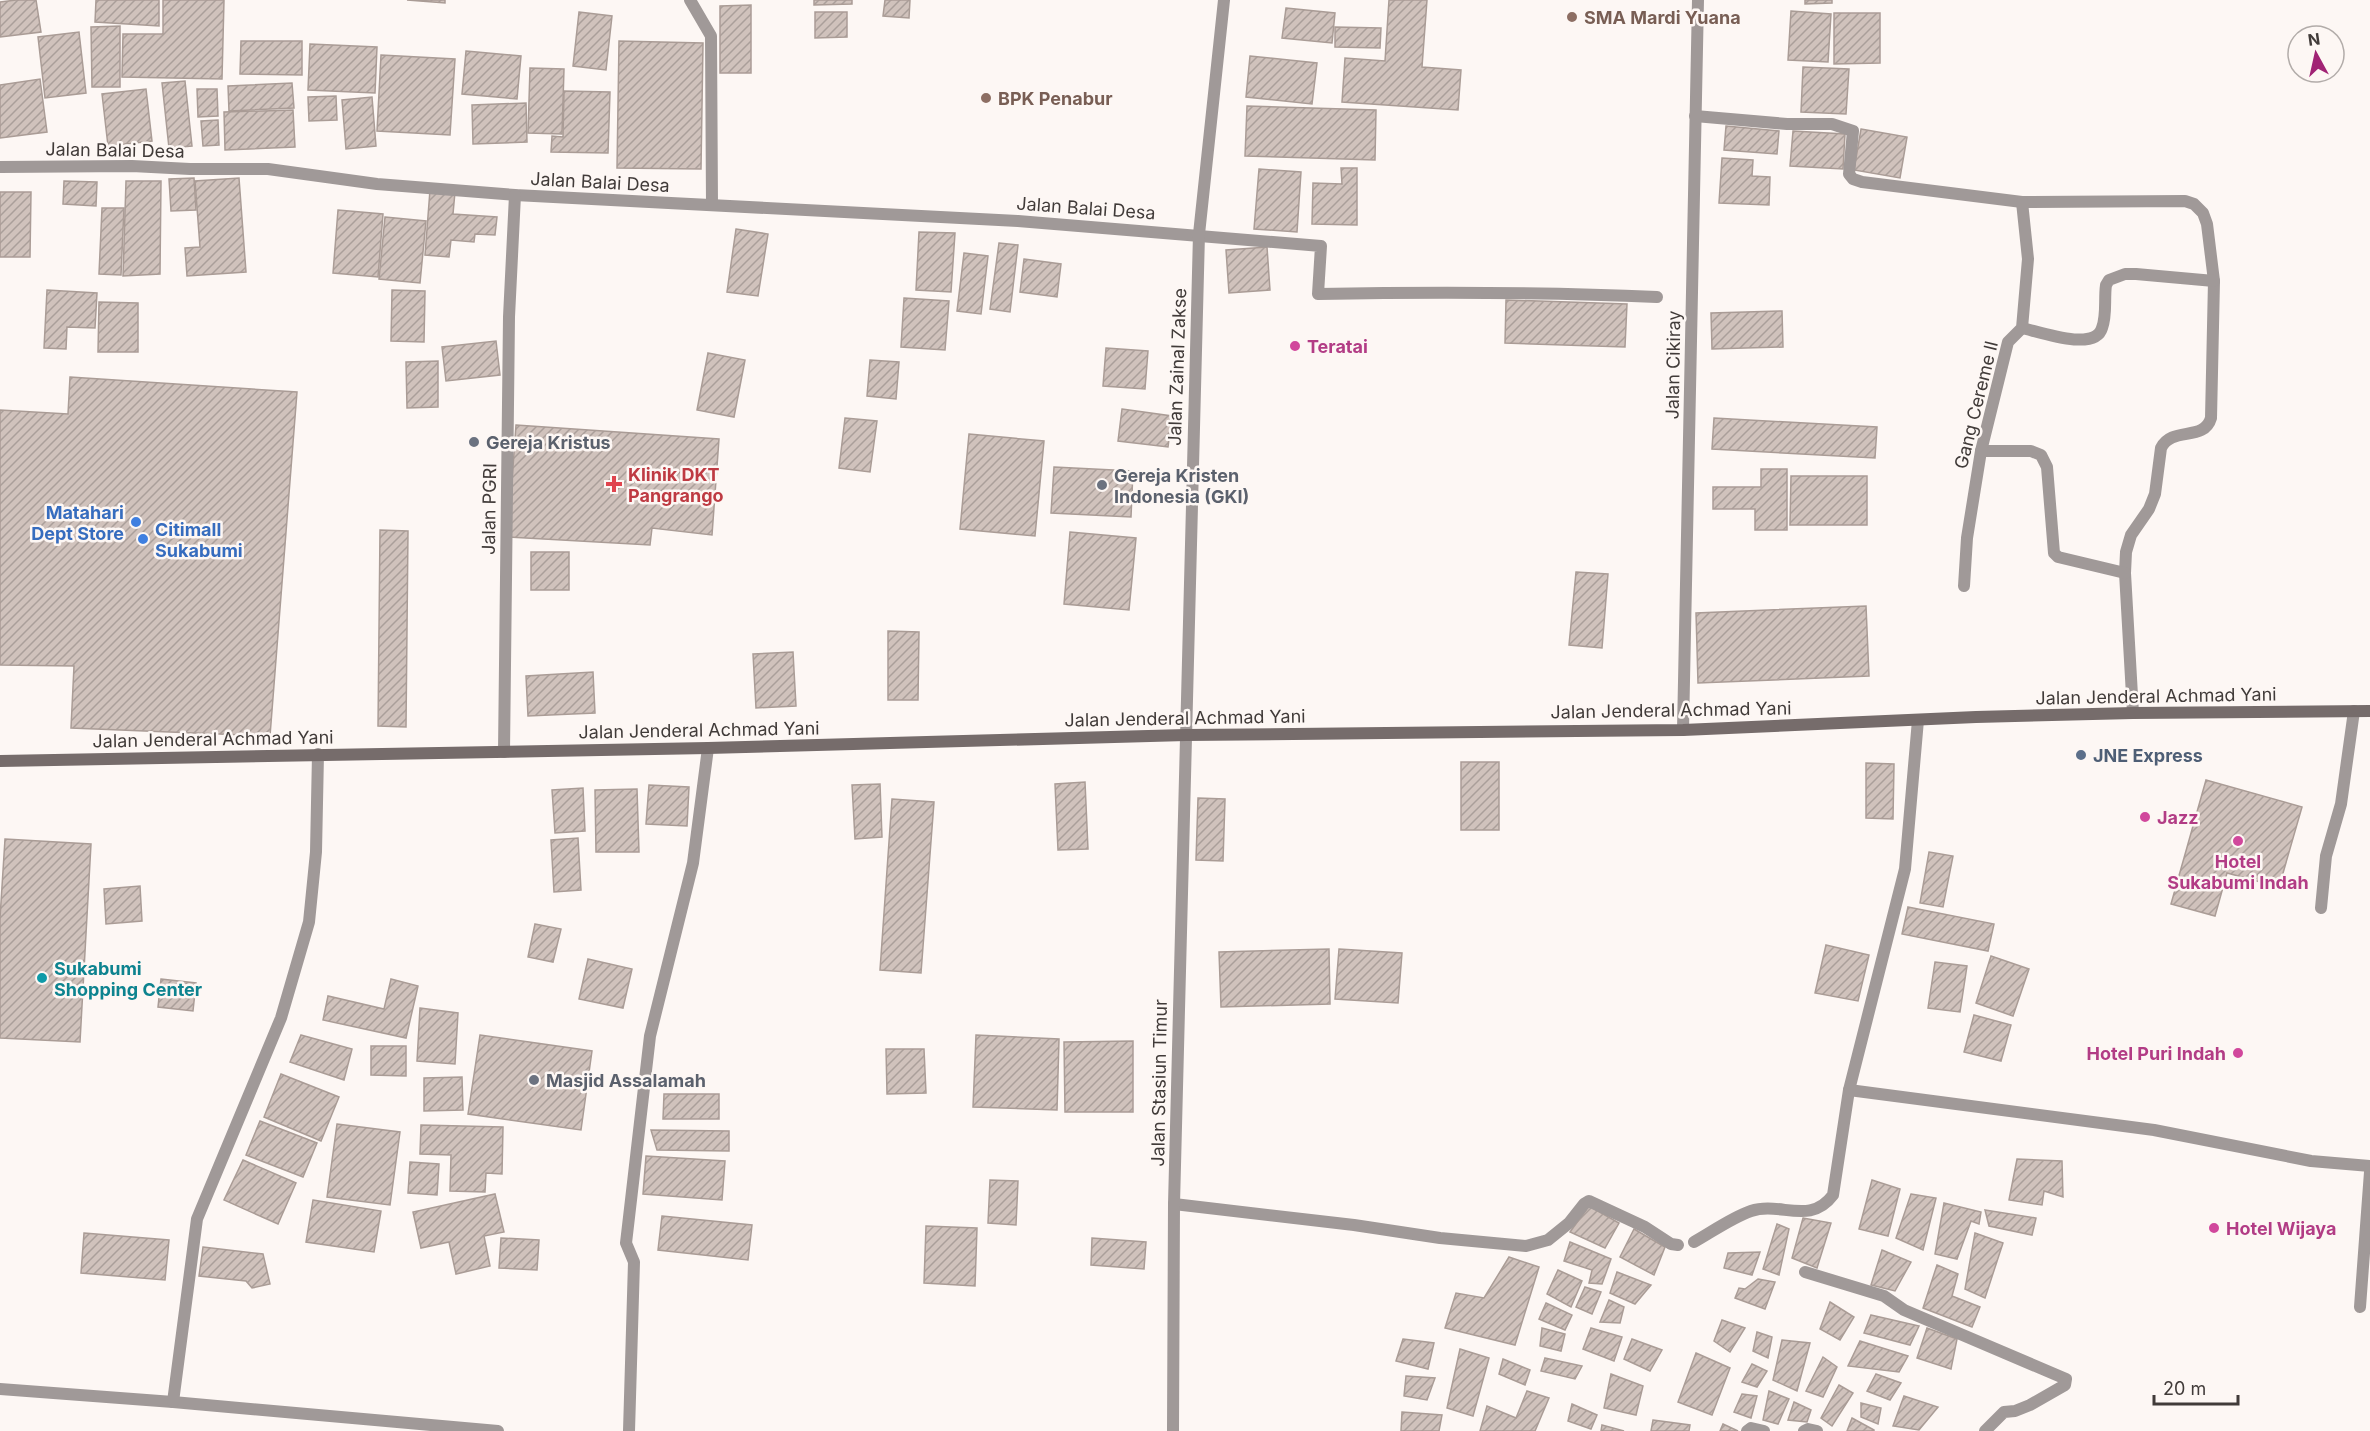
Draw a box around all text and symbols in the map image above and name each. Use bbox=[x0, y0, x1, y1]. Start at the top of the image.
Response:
place label: SMA Mardi Yuana bbox=[1584, 7, 1741, 28]
marker: SMA Mardi Yuana bbox=[1565, 10, 1579, 24]
north arrow bbox=[2286, 24, 2346, 84]
text: N bbox=[2306, 28, 2321, 50]
place label: BPK Penabur bbox=[998, 88, 1113, 109]
marker: BPK Penabur bbox=[979, 91, 993, 105]
street label: Jalan Balai Desa bbox=[45, 138, 185, 162]
street label: Jalan Balai Desa bbox=[530, 168, 670, 196]
street label: Jalan Balai Desa bbox=[1016, 193, 1156, 223]
street label: Jalan Zainal Zakse bbox=[1164, 288, 1190, 446]
street label: Jalan Cikiray bbox=[1662, 310, 1684, 420]
place label: Teratai bbox=[1307, 336, 1368, 357]
marker: Teratai bbox=[1288, 339, 1302, 353]
street label: Gang Cereme ll bbox=[1950, 339, 2002, 471]
place label: Gereja Kristus bbox=[486, 432, 611, 453]
marker: Gereja Kristus bbox=[467, 435, 481, 449]
street label: Jalan PGRI bbox=[478, 463, 500, 555]
place label: Klinik DKT Pangrango bbox=[628, 464, 724, 506]
place label: Gereja Kristen Indonesia (GKI) bbox=[1114, 465, 1249, 507]
marker: Klinik DKT Pangrango bbox=[605, 475, 623, 493]
marker: Gereja Kristen Indonesia (GKI) bbox=[1095, 478, 1109, 492]
place label: Matahari Dept Store bbox=[31, 502, 124, 544]
marker: Matahari Dept Store bbox=[129, 515, 143, 529]
place label: Citimall Sukabumi bbox=[155, 519, 243, 561]
marker: Citimall Sukabumi bbox=[136, 532, 150, 546]
street label: Jalan Jenderal Achmad Yani bbox=[2035, 683, 2277, 709]
street label: Jalan Jenderal Achmad Yani bbox=[1550, 697, 1792, 723]
street label: Jalan Jenderal Achmad Yani bbox=[1064, 705, 1306, 731]
street label: Jalan Jenderal Achmad Yani bbox=[578, 717, 820, 743]
street label: Jalan Jenderal Achmad Yani bbox=[92, 726, 334, 752]
place label: JNE Express bbox=[2093, 745, 2203, 766]
marker: JNE Express bbox=[2074, 748, 2088, 762]
place label: Jazz bbox=[2157, 807, 2199, 828]
marker: Jazz bbox=[2138, 810, 2152, 824]
marker: Hotel Sukabumi Indah bbox=[2231, 834, 2245, 848]
place label: Hotel Sukabumi Indah bbox=[2167, 851, 2309, 893]
place label: Sukabumi Shopping Center bbox=[54, 958, 202, 1000]
marker: Sukabumi Shopping Center bbox=[35, 971, 49, 985]
street label: Jalan Stasiun Timur bbox=[1147, 999, 1171, 1167]
place label: Hotel Puri Indah bbox=[2087, 1043, 2226, 1064]
marker: Hotel Puri Indah bbox=[2231, 1046, 2245, 1060]
place label: Masjid Assalamah bbox=[546, 1070, 706, 1091]
marker: Masjid Assalamah bbox=[527, 1073, 541, 1087]
place label: Hotel Wijaya bbox=[2226, 1218, 2336, 1239]
marker: Hotel Wijaya bbox=[2207, 1221, 2221, 1235]
scale bar bbox=[2154, 1368, 2238, 1406]
text: 20 m bbox=[2163, 1378, 2206, 1399]

